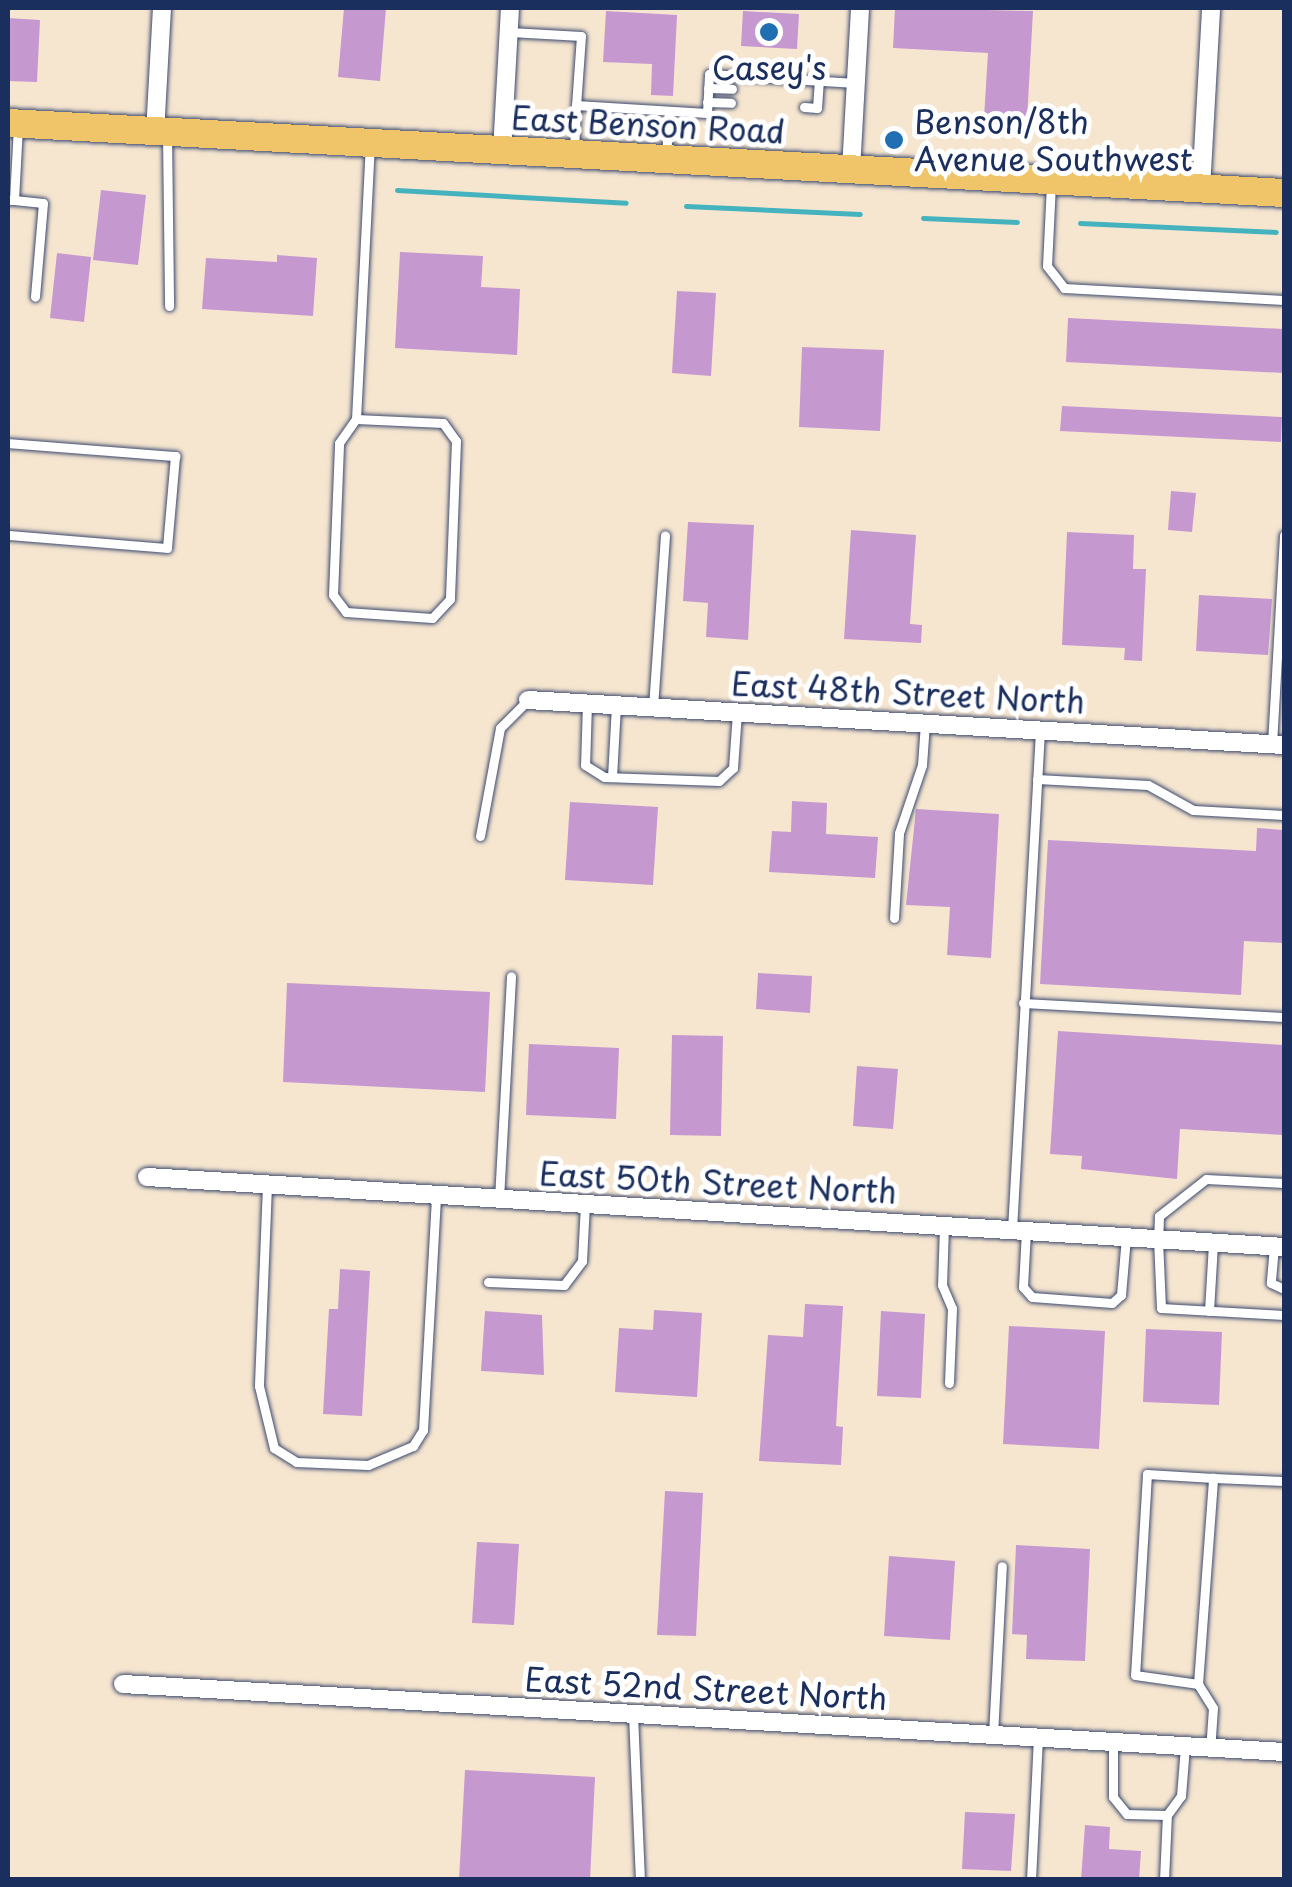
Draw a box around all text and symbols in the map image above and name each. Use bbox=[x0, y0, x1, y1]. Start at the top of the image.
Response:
marker: Casey's bbox=[758, 21, 780, 43]
place label: Casey's bbox=[712, 48, 826, 86]
street label: East Benson Road bbox=[510, 98, 786, 150]
place label: Benson/8th Avenue Southwest bbox=[914, 103, 1192, 178]
marker: Benson/8th Avenue Southwest bbox=[883, 129, 905, 151]
street label: East 48th Street North bbox=[729, 664, 1087, 720]
street label: East 50th Street North bbox=[538, 1153, 898, 1211]
street label: East 52nd Street North bbox=[524, 1659, 888, 1717]

